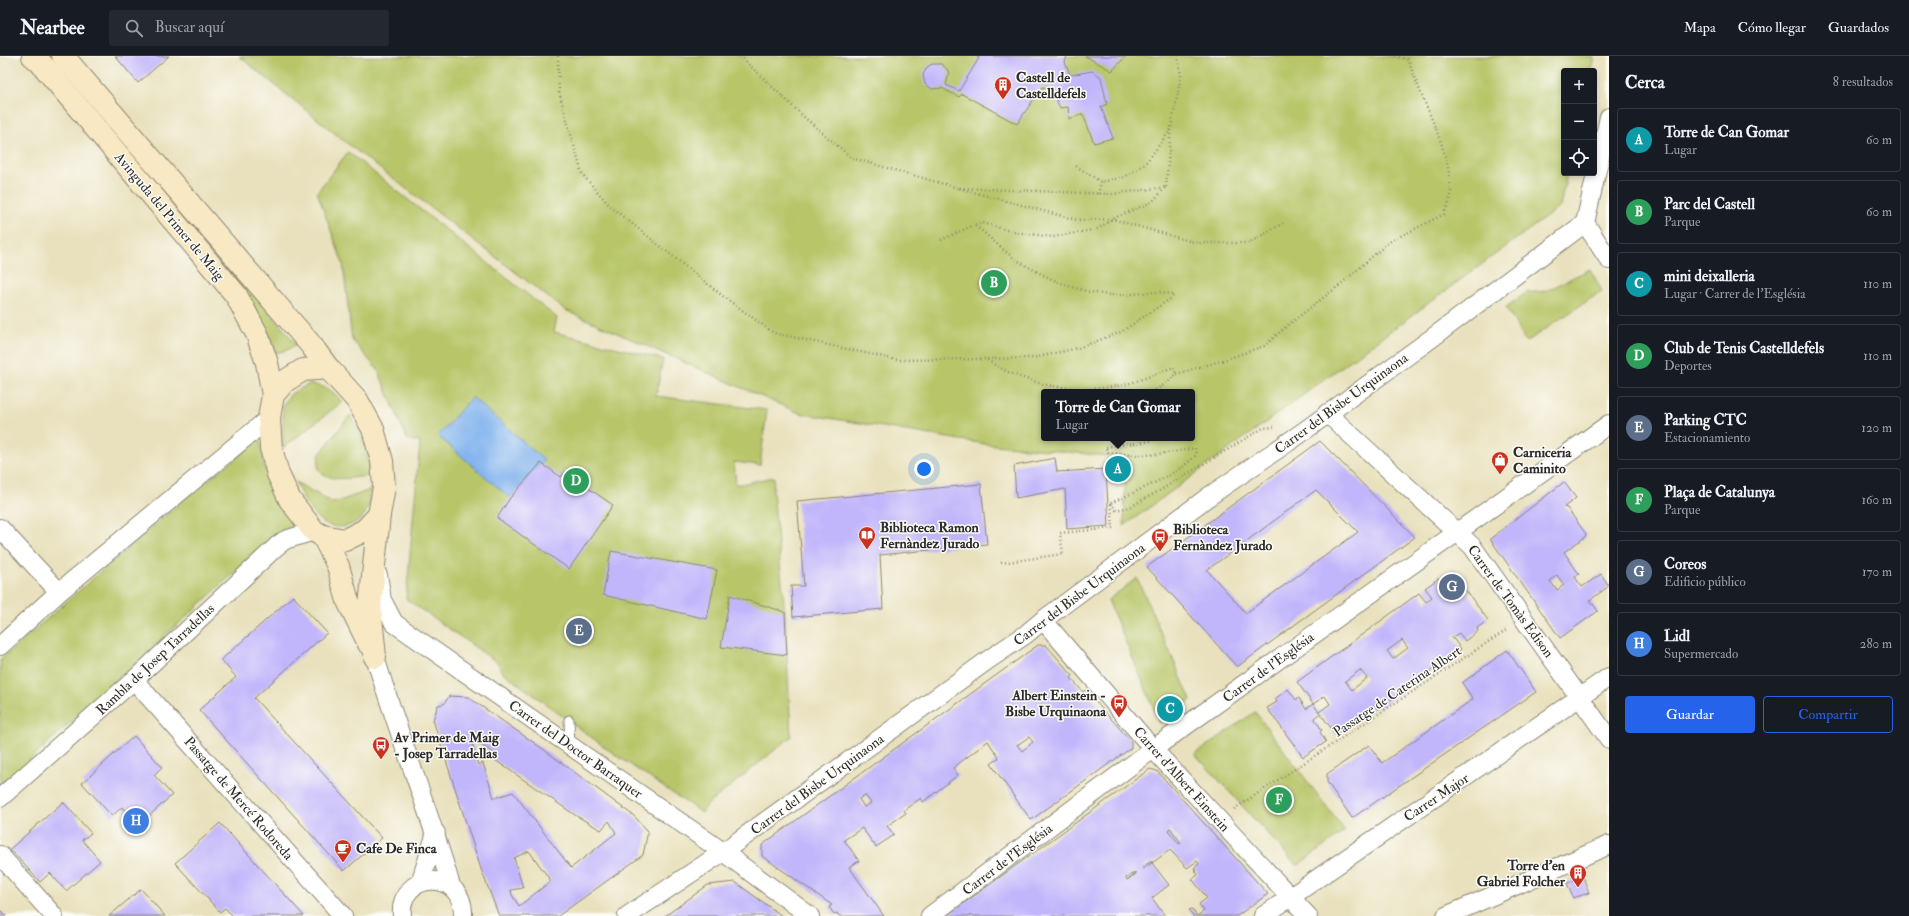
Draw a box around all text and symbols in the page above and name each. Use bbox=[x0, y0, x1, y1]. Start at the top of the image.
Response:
search box bbox=[109, 10, 389, 46]
text: Nearbee bbox=[20, 16, 85, 40]
icon: search bbox=[123, 17, 145, 39]
text: Buscar aquí bbox=[155, 18, 224, 37]
text: Mapa bbox=[1684, 19, 1716, 36]
text: Cómo llegar bbox=[1738, 19, 1806, 36]
text: Guardados bbox=[1828, 19, 1889, 36]
map controls bbox=[1561, 68, 1597, 176]
button: + bbox=[1561, 68, 1597, 104]
place label: Castell de Castelldefels bbox=[1016, 69, 1086, 102]
text: Cerca bbox=[1625, 72, 1665, 93]
text: 8 resultados bbox=[1833, 74, 1893, 90]
building icon: Castell de Castelldefels bbox=[993, 75, 1013, 100]
button: − bbox=[1561, 104, 1597, 140]
text: Torre de Can Gomar bbox=[1664, 123, 1789, 142]
text: A bbox=[1635, 132, 1643, 148]
text: 60 m bbox=[1866, 132, 1892, 148]
button: locate bbox=[1561, 140, 1597, 176]
text: Lugar bbox=[1664, 142, 1697, 158]
street label: Avinguda del Primer de Maig bbox=[110, 148, 229, 285]
text: Parc del Castell bbox=[1664, 195, 1755, 214]
text: B bbox=[1635, 204, 1643, 220]
text: 60 m bbox=[1866, 204, 1892, 220]
text: Parque bbox=[1664, 214, 1700, 230]
text: mini deixalleria bbox=[1664, 267, 1755, 286]
pin: B bbox=[981, 268, 1007, 298]
text: C bbox=[1634, 276, 1644, 292]
text: 110 m bbox=[1863, 276, 1892, 292]
text: Lugar · Carrer de l'Església bbox=[1664, 286, 1806, 302]
text: Club de Tenis Castelldefels bbox=[1664, 339, 1824, 358]
text: D bbox=[1634, 348, 1644, 364]
text: 110 m bbox=[1863, 348, 1892, 364]
street label: Carrer del Bisbe Urquinaona bbox=[1271, 349, 1411, 457]
text: Deportes bbox=[1664, 358, 1712, 374]
popup bbox=[1041, 389, 1195, 441]
text: Torre de Can Gomar bbox=[1056, 398, 1181, 417]
text: Parking CTC bbox=[1664, 411, 1747, 430]
text: Lugar bbox=[1056, 417, 1088, 433]
text: E bbox=[1634, 420, 1644, 436]
text: 120 m bbox=[1861, 420, 1892, 436]
text: Estacionamiento bbox=[1664, 430, 1750, 446]
place label: Carniceria Caminito bbox=[1513, 444, 1572, 477]
shop icon: Carniceria Caminito bbox=[1490, 450, 1510, 475]
pin: A bbox=[1105, 454, 1131, 484]
your location bbox=[914, 459, 934, 479]
pin: D bbox=[563, 466, 589, 496]
text: Plaça de Catalunya bbox=[1664, 483, 1775, 502]
text: F bbox=[1635, 492, 1643, 508]
text: 160 m bbox=[1861, 492, 1892, 508]
text: Parque bbox=[1664, 502, 1700, 518]
place label: Biblioteca Ramon Fernàndez Jurado bbox=[880, 519, 980, 553]
place label: Biblioteca Fernàndez Jurado bbox=[1173, 521, 1273, 555]
library icon: Biblioteca Ramon Fernàndez Jurado bbox=[857, 525, 877, 550]
bus stop icon: Biblioteca Fernàndez Jurado bbox=[1150, 527, 1170, 552]
street label: Carrer del Bisbe Urquinaona bbox=[1010, 539, 1149, 649]
street label: Carrer de Tomàs Edison bbox=[1464, 542, 1557, 661]
text: Coreos bbox=[1664, 555, 1706, 574]
text: G bbox=[1634, 564, 1644, 580]
text: 170 m bbox=[1862, 564, 1892, 580]
pin: G bbox=[1439, 572, 1465, 602]
text: Edificio público bbox=[1664, 574, 1746, 590]
street label: Rambla de Josep Tarradellas bbox=[93, 600, 219, 719]
pin: E bbox=[566, 616, 592, 646]
text: Lidl bbox=[1664, 627, 1690, 646]
street label: Carrer de l'Església bbox=[1219, 628, 1317, 706]
text: H bbox=[1634, 636, 1644, 652]
text: 280 m bbox=[1860, 636, 1892, 652]
street label: Passatge de Caterina Albert bbox=[1330, 642, 1465, 741]
text: Supermercado bbox=[1664, 646, 1738, 662]
place label: Albert Einstein - Bisbe Urquinaona bbox=[1005, 687, 1107, 721]
bus stop icon: Albert Einstein - Bisbe Urquinaona bbox=[1109, 693, 1129, 718]
pin: C bbox=[1157, 694, 1183, 724]
button: Guardar bbox=[1625, 696, 1755, 733]
button: Compartir bbox=[1763, 696, 1893, 733]
street label: Carrer del Doctor Barraquer bbox=[505, 697, 647, 803]
street label: Carrer d'Albert Einstein bbox=[1130, 723, 1233, 835]
place label: Av Primer de Maig - Josep Tarradellas bbox=[393, 729, 500, 763]
street label: Carrer del Bisbe Urquinaona bbox=[747, 730, 887, 838]
street label: Passatge de Mercé Rodoreda bbox=[181, 733, 297, 864]
bus stop icon: Av Primer de Maig - Josep Tarradellas bbox=[371, 735, 391, 760]
street label: Carrer Major bbox=[1401, 769, 1473, 825]
pin: F bbox=[1266, 785, 1292, 815]
pin: H bbox=[123, 806, 149, 836]
street label: Carrer de l'Església bbox=[959, 820, 1056, 899]
cafe icon: Cafe De Finca bbox=[333, 838, 353, 863]
place label: Cafe De Finca bbox=[356, 840, 438, 857]
place label: Torre d'en Gabriel Folcher bbox=[1477, 857, 1566, 890]
building icon: Torre d'en Gabriel Folcher bbox=[1568, 863, 1588, 888]

